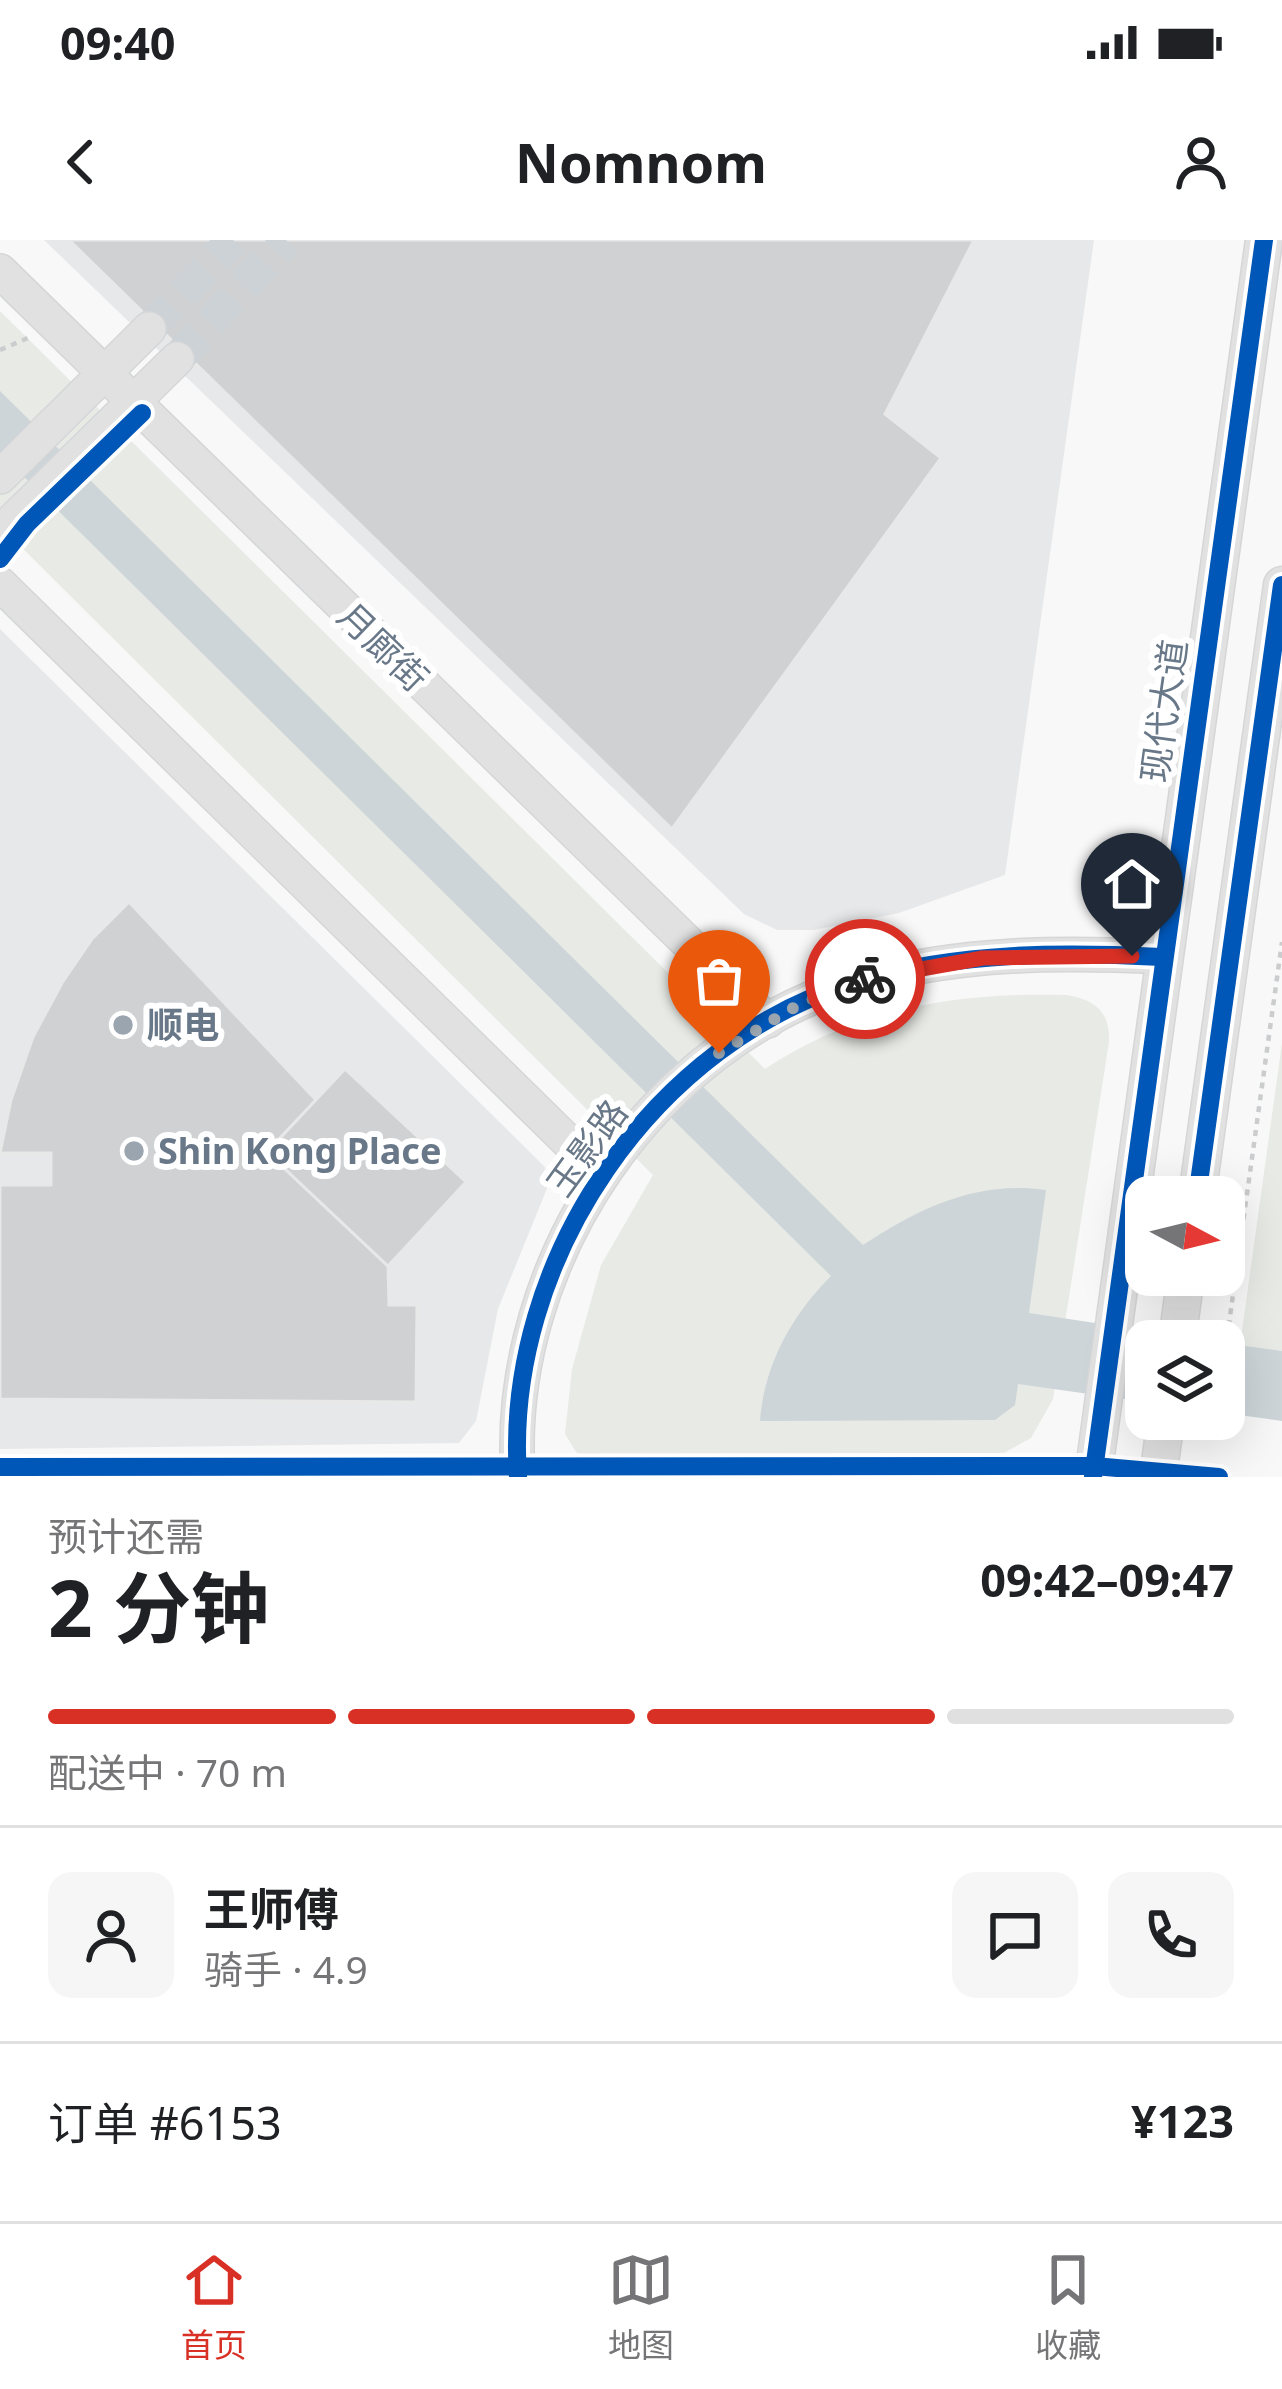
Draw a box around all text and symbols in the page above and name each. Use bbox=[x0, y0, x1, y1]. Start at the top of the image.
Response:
text: 09:40 bbox=[60, 12, 176, 73]
text: Nomnom bbox=[515, 125, 767, 199]
icon: back bbox=[48, 129, 114, 195]
icon: person bbox=[1168, 129, 1234, 195]
street label: 月廊街 bbox=[327, 591, 439, 702]
street label: 现代大道 bbox=[1129, 636, 1198, 786]
pin bbox=[1081, 833, 1183, 956]
icon: home bbox=[1099, 851, 1165, 917]
courier bbox=[805, 919, 925, 1039]
pin bbox=[668, 930, 770, 1053]
icon: bike bbox=[832, 946, 898, 1012]
icon: bag bbox=[686, 948, 752, 1014]
place label: 顺电 bbox=[147, 1000, 219, 1049]
marker: 顺电 bbox=[110, 1012, 136, 1038]
street label: 玉影路 bbox=[535, 1090, 638, 1206]
place label: Shin Kong Place bbox=[158, 1126, 441, 1175]
marker: Shin Kong Place bbox=[121, 1138, 147, 1164]
north arrow bbox=[1125, 1176, 1245, 1296]
map controls bbox=[1125, 1176, 1245, 1440]
button: layers bbox=[1125, 1320, 1245, 1440]
text: 预计还需 bbox=[48, 1509, 204, 1562]
text: 09:42–09:47 bbox=[980, 1549, 1234, 1610]
text: 2 分钟 bbox=[48, 1554, 269, 1660]
text: 配送中 · 70 m bbox=[48, 1745, 287, 1798]
button: person bbox=[48, 1872, 174, 1998]
button: chat bbox=[952, 1872, 1078, 1998]
button: phone bbox=[1108, 1872, 1234, 1998]
text: 王师傅 bbox=[204, 1878, 339, 1939]
text: 骑手 · 4.9 bbox=[204, 1942, 368, 1995]
text: ¥123 bbox=[1131, 2090, 1234, 2151]
text: 订单 #6153 bbox=[48, 2092, 282, 2153]
tab: 首页 bbox=[181, 2247, 247, 2367]
tab: 地图 bbox=[608, 2247, 674, 2367]
tab: 收藏 bbox=[1035, 2247, 1101, 2367]

